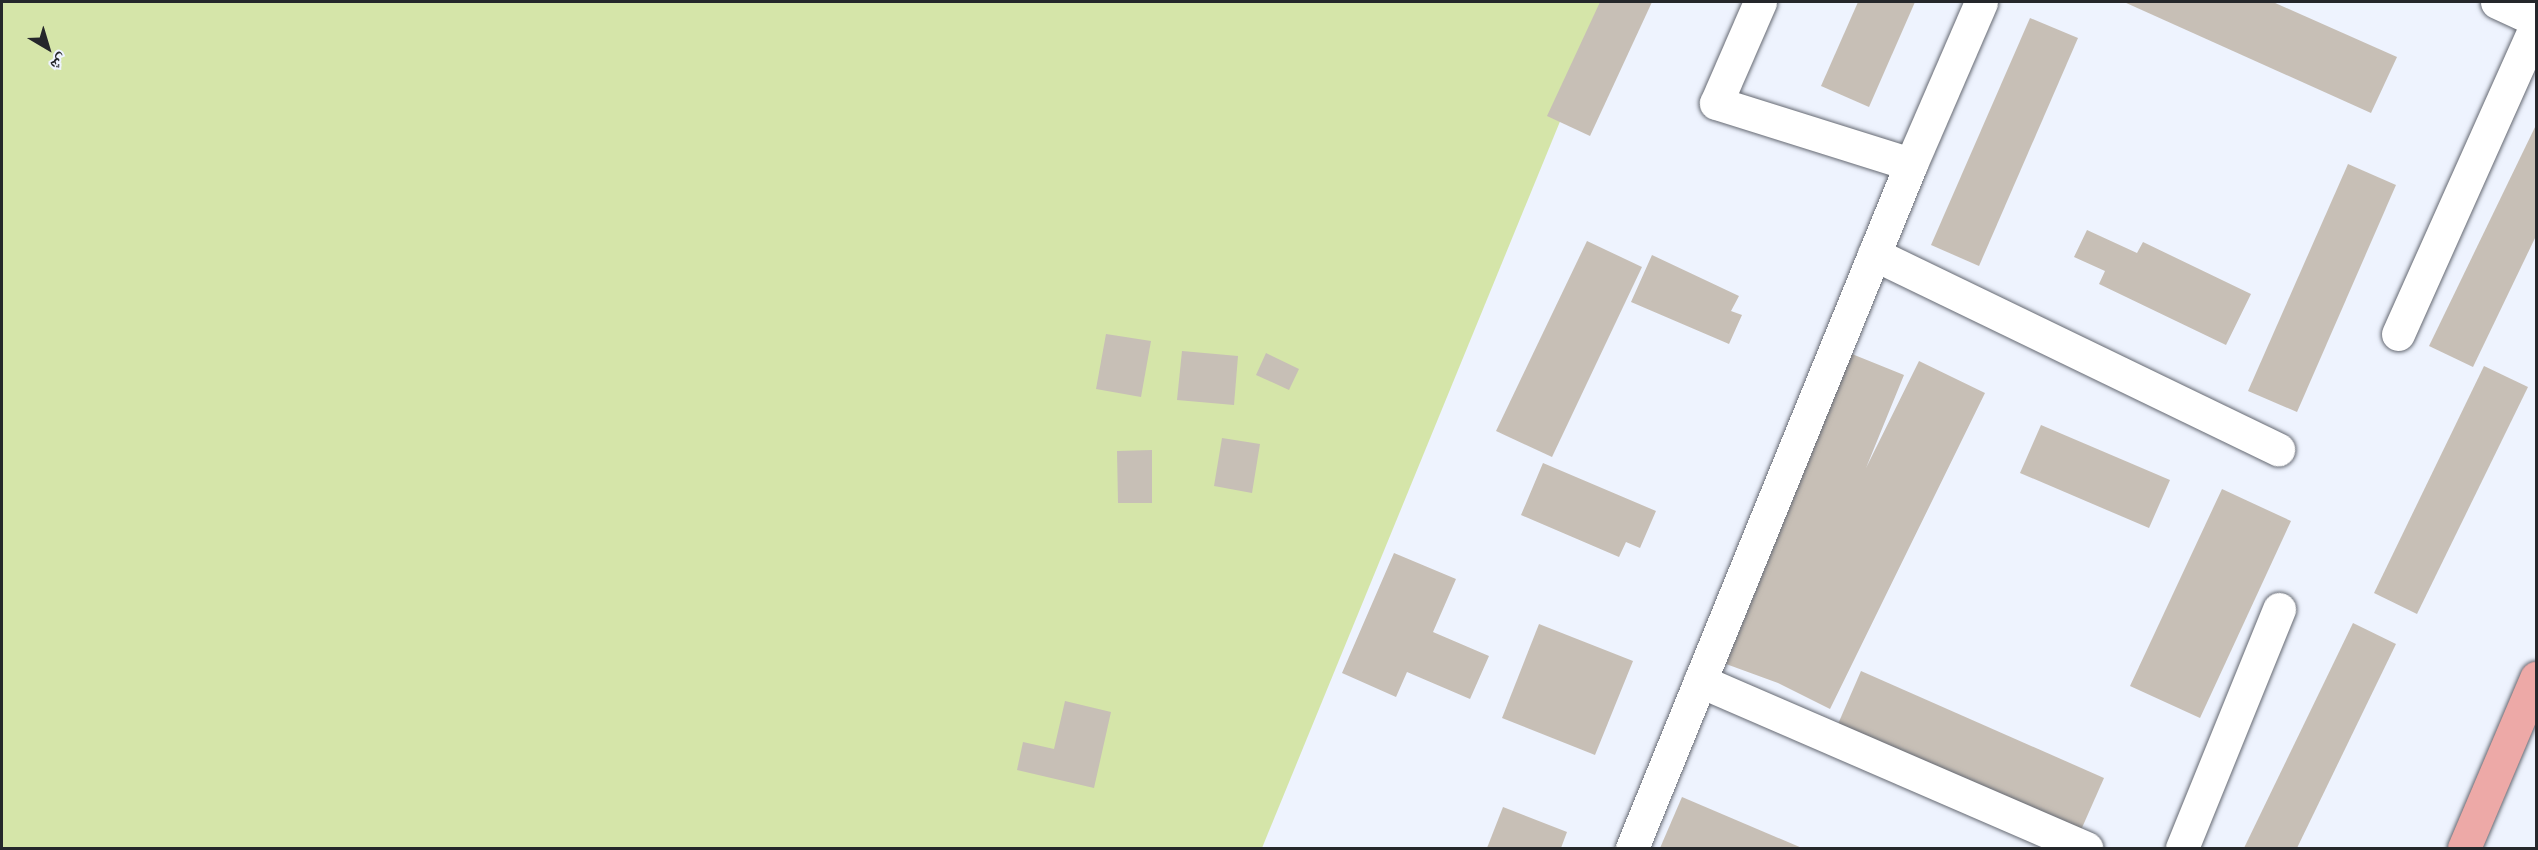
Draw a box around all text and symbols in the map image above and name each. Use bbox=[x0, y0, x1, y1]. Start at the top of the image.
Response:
north arrow bbox=[18, 18, 78, 78]
text: ش bbox=[46, 49, 73, 76]

